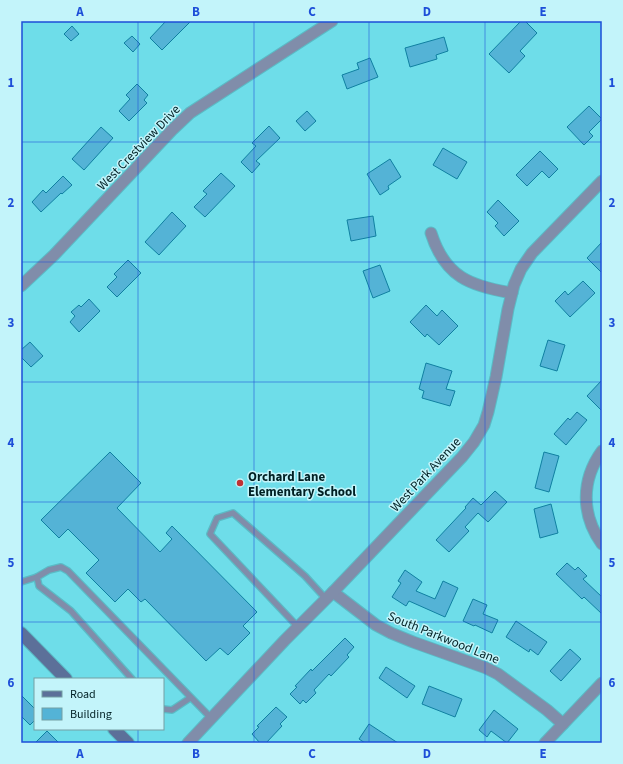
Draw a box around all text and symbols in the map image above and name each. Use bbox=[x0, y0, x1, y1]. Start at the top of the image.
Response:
text: A bbox=[75, 3, 84, 21]
text: B bbox=[192, 3, 200, 21]
text: C bbox=[308, 3, 316, 21]
text: D bbox=[423, 3, 431, 21]
text: E bbox=[539, 3, 547, 21]
text: 1 bbox=[8, 74, 15, 92]
text: 1 bbox=[609, 74, 616, 92]
street label: West Crestview Drive bbox=[93, 101, 184, 194]
text: 2 bbox=[8, 194, 15, 212]
text: 2 bbox=[609, 194, 616, 212]
text: 3 bbox=[8, 314, 15, 332]
text: 3 bbox=[609, 314, 616, 332]
text: 4 bbox=[8, 434, 15, 452]
street label: West Park Avenue bbox=[386, 434, 465, 516]
text: 4 bbox=[609, 434, 616, 452]
place label: Orchard Lane Elementary School bbox=[248, 468, 356, 501]
marker: Orchard Lane Elementary School bbox=[235, 478, 245, 488]
text: 5 bbox=[8, 554, 15, 572]
text: 5 bbox=[609, 554, 616, 572]
street label: South Parkwood Lane bbox=[385, 607, 502, 669]
text: 6 bbox=[8, 674, 15, 692]
text: 6 bbox=[609, 674, 616, 692]
legend bbox=[34, 678, 164, 730]
text: Road bbox=[70, 686, 96, 703]
text: Building bbox=[70, 706, 112, 723]
text: A bbox=[75, 745, 84, 763]
text: B bbox=[192, 745, 200, 763]
text: C bbox=[308, 745, 316, 763]
text: D bbox=[423, 745, 431, 763]
text: E bbox=[539, 745, 547, 763]

